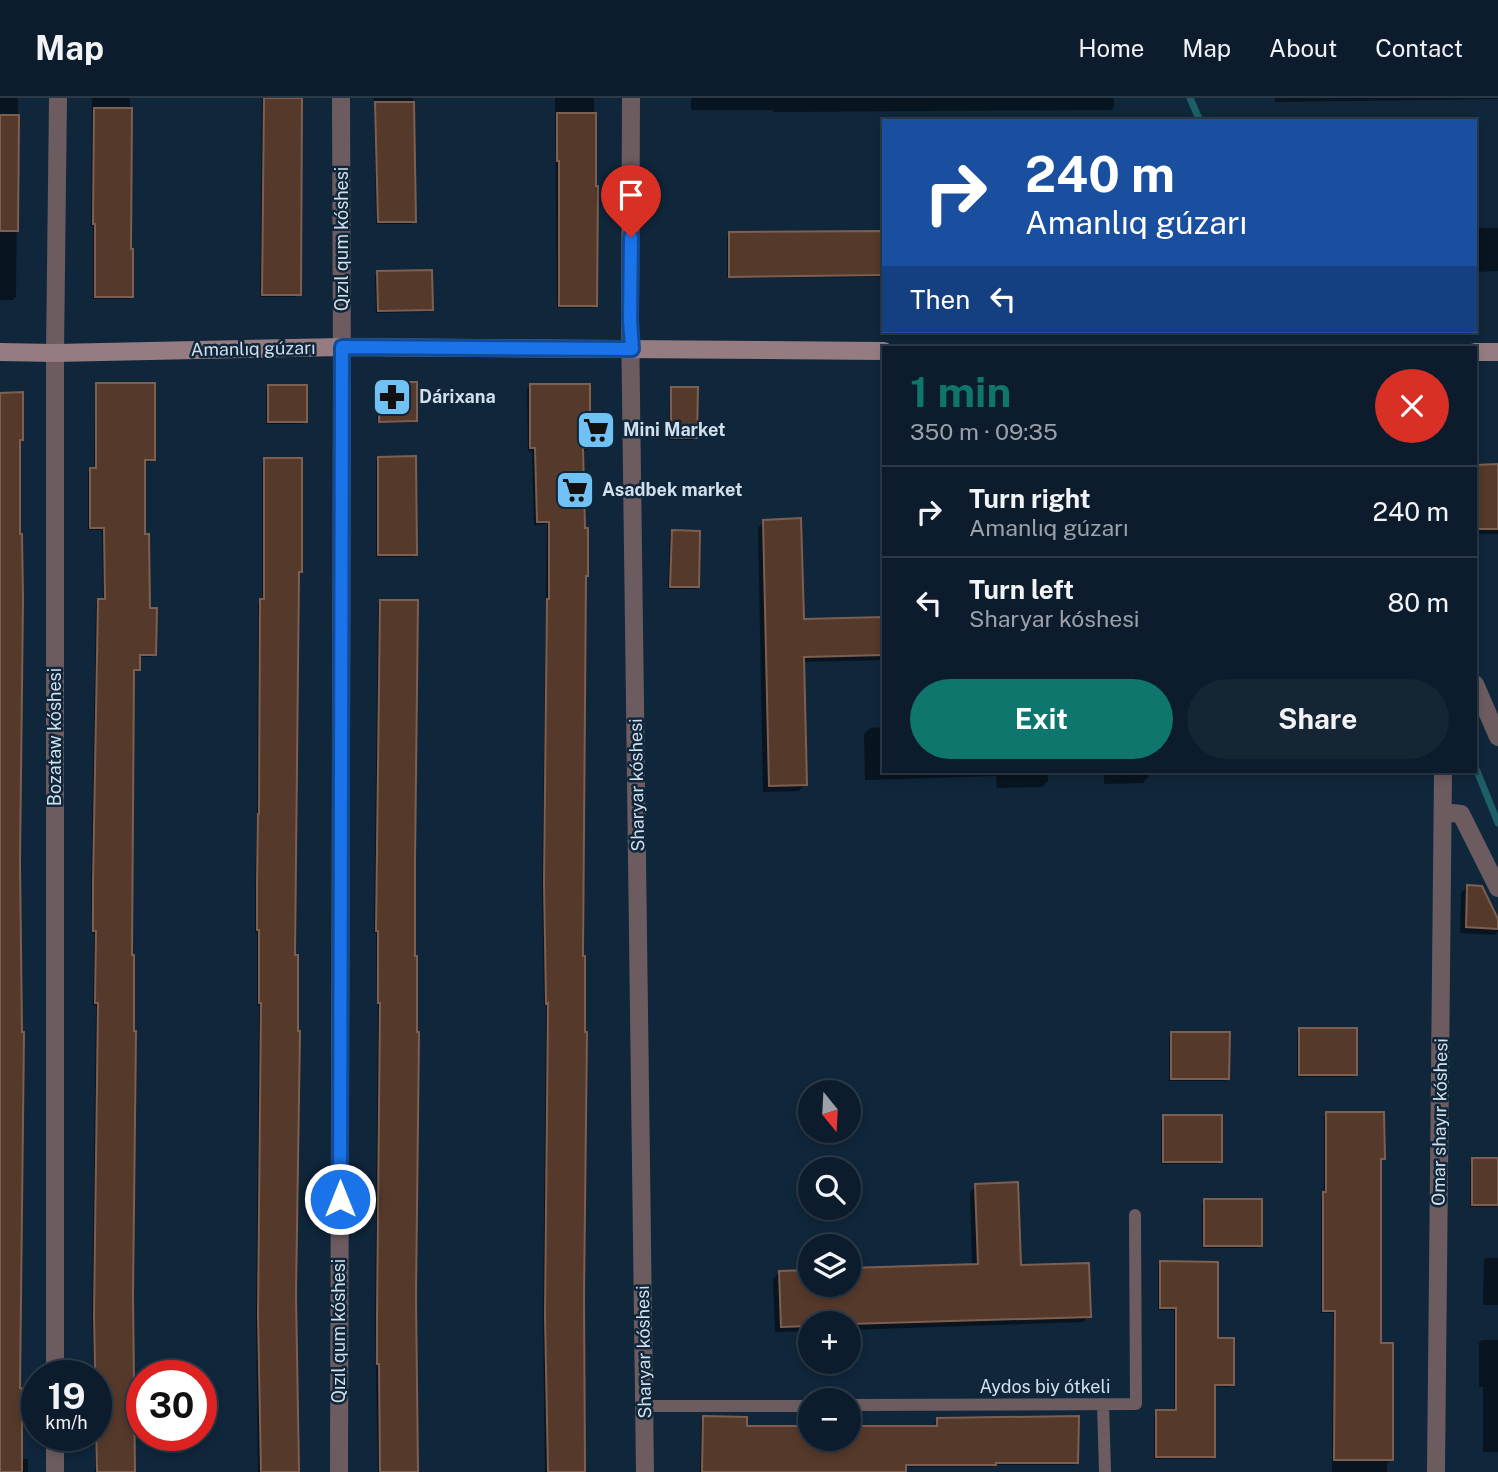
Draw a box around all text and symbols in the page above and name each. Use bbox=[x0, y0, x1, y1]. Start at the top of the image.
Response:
text: Map bbox=[35, 29, 104, 67]
text: Home bbox=[1078, 34, 1144, 62]
text: Map bbox=[1182, 34, 1231, 62]
text: About bbox=[1269, 34, 1337, 62]
text: Contact bbox=[1375, 34, 1463, 62]
text: 240 m bbox=[1025, 145, 1175, 203]
icon: right bbox=[910, 147, 1001, 238]
pin bbox=[601, 165, 661, 237]
street label: Qızıl qum kóshesi bbox=[331, 167, 352, 311]
icon: arrive bbox=[612, 176, 650, 214]
text: Amanlıq gúzarı bbox=[1025, 204, 1247, 241]
icon: left bbox=[984, 280, 1022, 318]
text: Then bbox=[910, 284, 970, 315]
street label: Amanlıq gúzarı bbox=[190, 337, 316, 360]
text: 1 min bbox=[910, 367, 1011, 416]
button: close bbox=[1375, 369, 1449, 443]
pharmacy icon: Dárixana bbox=[371, 376, 413, 418]
place label: Dárixana bbox=[419, 386, 496, 407]
supermarket icon: Mini Market bbox=[575, 409, 617, 451]
text: 350 m · 09:35 bbox=[910, 418, 1058, 445]
place label: Mini Market bbox=[623, 419, 726, 440]
supermarket icon: Asadbek market bbox=[554, 469, 596, 511]
place label: Asadbek market bbox=[602, 479, 743, 500]
text: Turn right bbox=[969, 483, 1091, 514]
icon: right bbox=[910, 493, 948, 531]
text: 240 m bbox=[1372, 496, 1449, 527]
text: Amanlıq gúzarı bbox=[969, 514, 1129, 541]
text: Turn left bbox=[969, 574, 1074, 605]
icon: left bbox=[910, 584, 948, 622]
text: 80 m bbox=[1388, 587, 1449, 618]
text: Sharyar kóshesi bbox=[969, 605, 1139, 632]
street label: Bozataw kóshesi bbox=[44, 668, 65, 806]
button: Exit bbox=[910, 679, 1173, 759]
button: Share bbox=[1187, 679, 1449, 759]
street label: Sharyar kóshesi bbox=[625, 718, 648, 852]
street label: Omar shayır kóshesi bbox=[1428, 1038, 1451, 1206]
north arrow bbox=[798, 1080, 861, 1143]
map controls bbox=[798, 1080, 861, 1451]
button: search bbox=[798, 1157, 861, 1220]
position arrow bbox=[303, 1162, 377, 1236]
button: layers bbox=[798, 1234, 861, 1297]
street label: Qızıl qum kóshesi bbox=[328, 1259, 349, 1403]
street label: Sharyar kóshesi bbox=[632, 1285, 655, 1419]
button: + bbox=[798, 1311, 861, 1374]
speed limit sign: 30 bbox=[126, 1360, 217, 1451]
text: 19 bbox=[47, 1376, 86, 1417]
street label: Aydos biy ótkeli bbox=[980, 1376, 1110, 1397]
button: − bbox=[798, 1388, 861, 1451]
text: km/h bbox=[45, 1412, 88, 1433]

